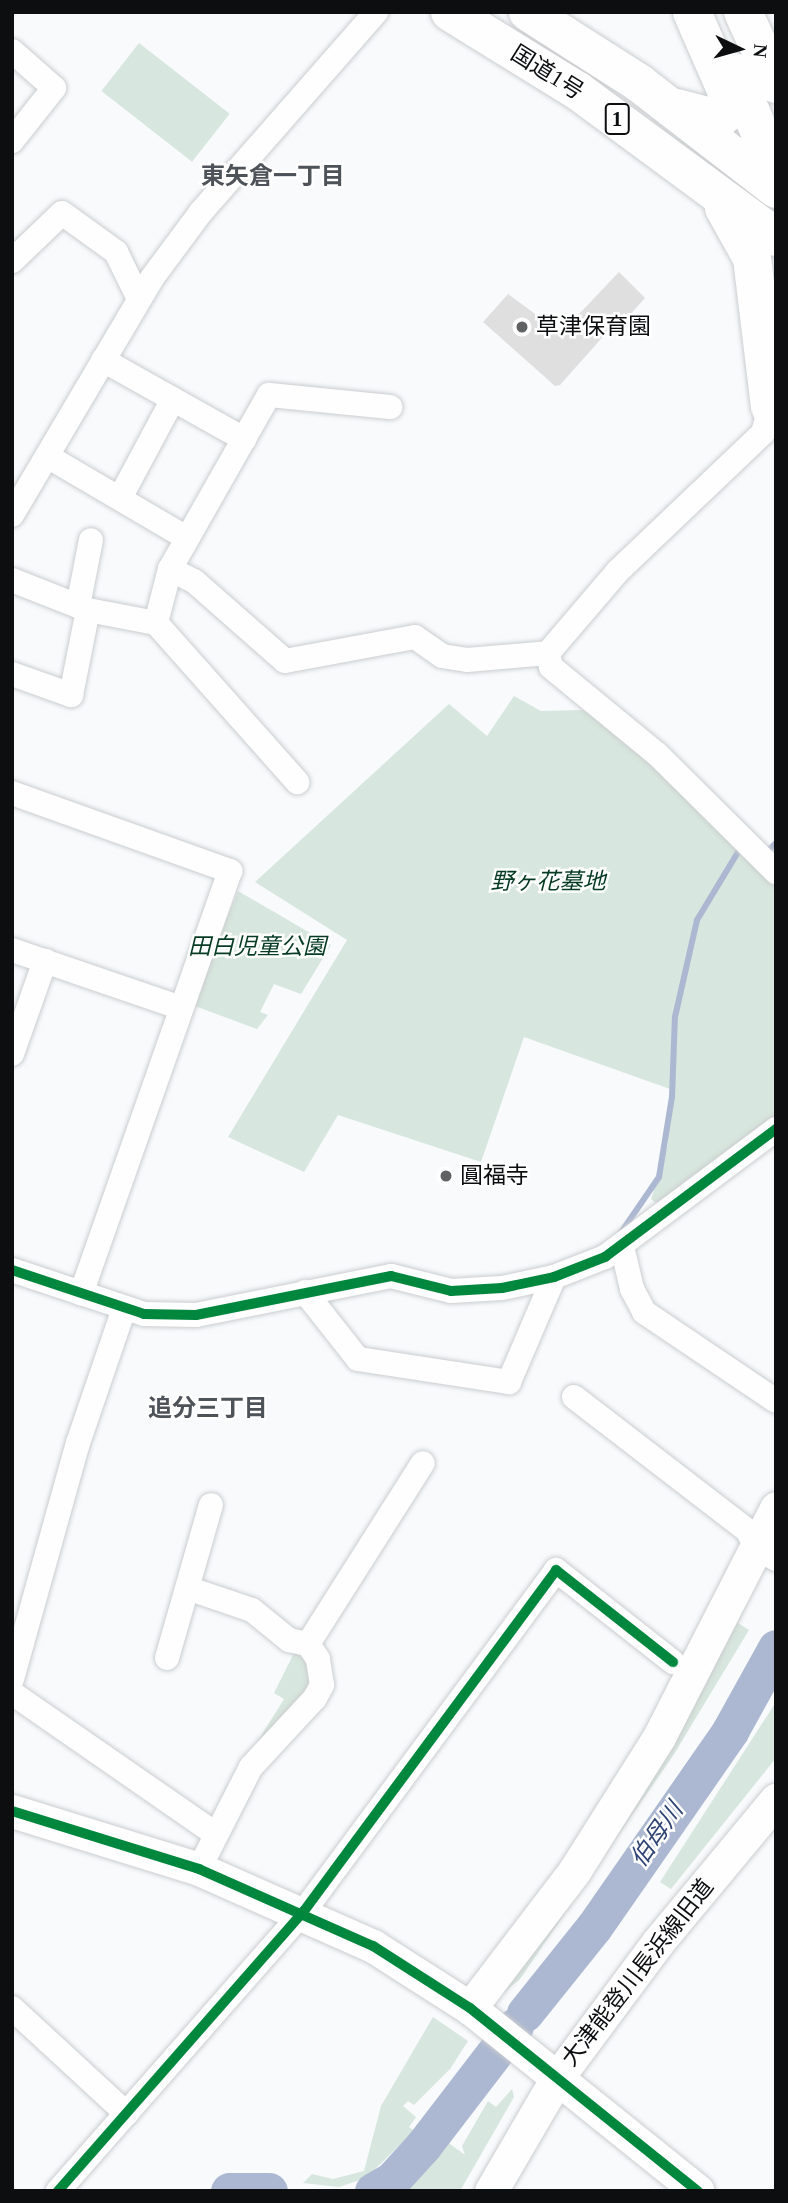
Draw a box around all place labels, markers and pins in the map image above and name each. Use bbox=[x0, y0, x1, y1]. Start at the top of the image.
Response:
place label: 草津保育園 bbox=[536, 313, 651, 341]
marker: 草津保育園 bbox=[514, 319, 530, 335]
place label: 圓福寺 bbox=[460, 1162, 529, 1190]
marker: 圓福寺 bbox=[438, 1168, 454, 1184]

